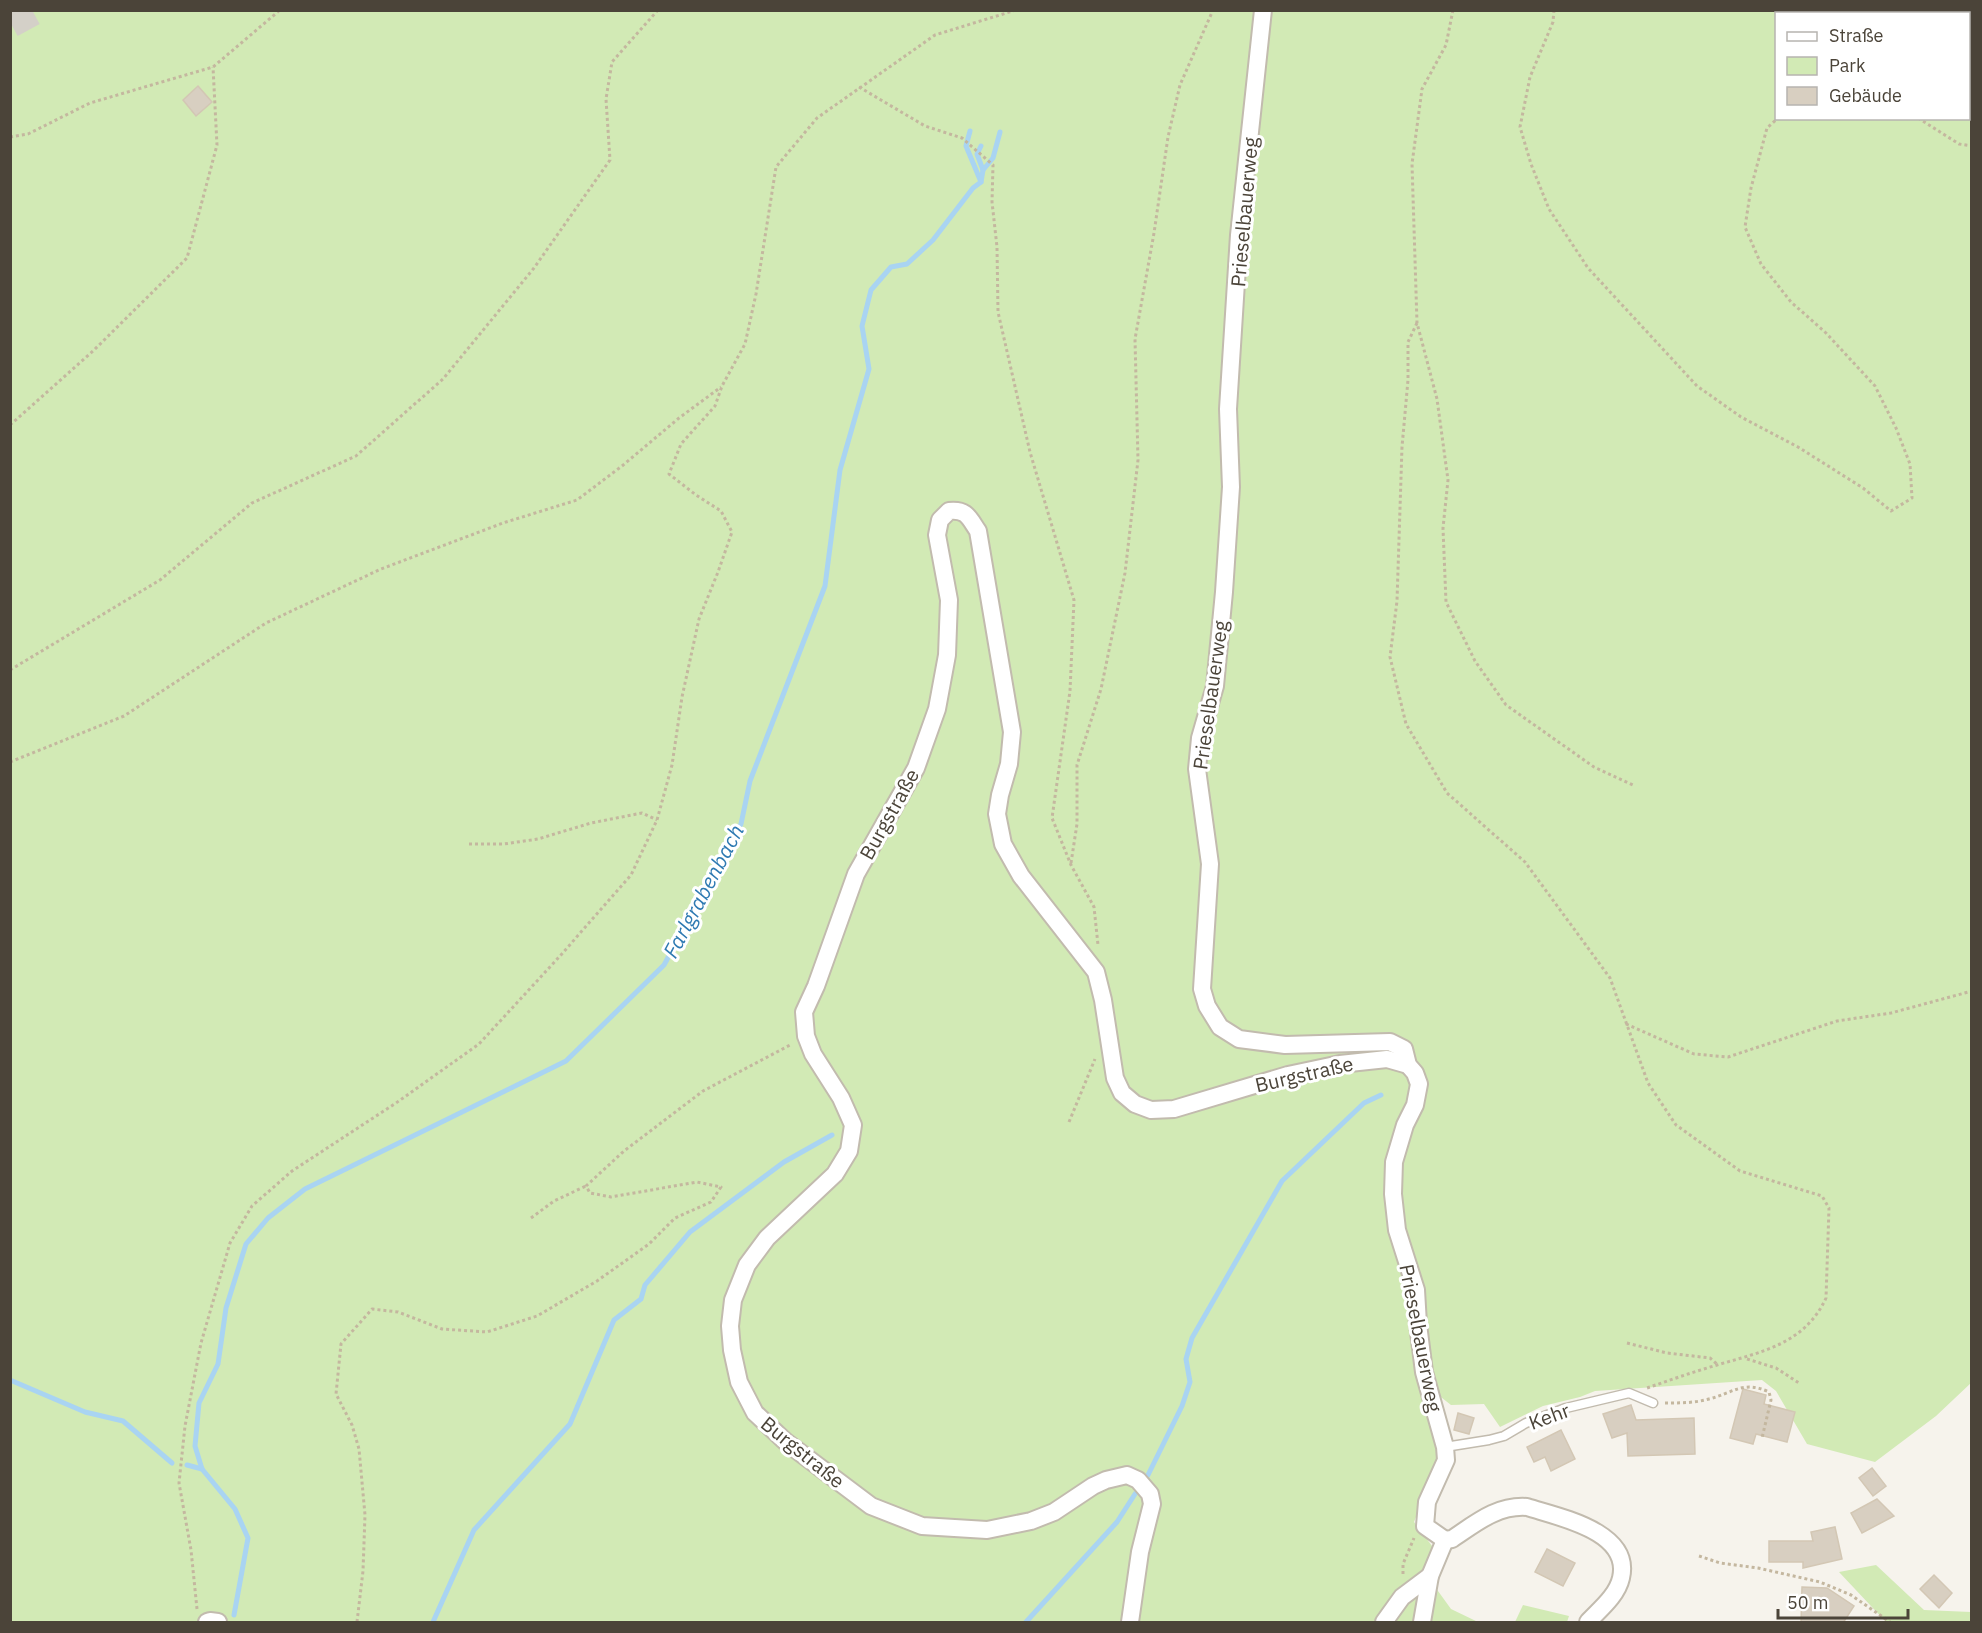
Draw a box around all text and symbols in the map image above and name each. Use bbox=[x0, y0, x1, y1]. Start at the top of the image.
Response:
legend bbox=[1775, 12, 1970, 120]
text: Straße bbox=[1829, 24, 1883, 47]
text: Park bbox=[1829, 54, 1866, 77]
text: Gebäude bbox=[1829, 84, 1902, 107]
street label: Prieselbauerweg bbox=[1224, 136, 1264, 288]
street label: Prieselbauerweg bbox=[1186, 618, 1234, 771]
street label: Burgstraße bbox=[853, 764, 925, 864]
water label: Farlgrabenbach bbox=[656, 819, 750, 963]
street label: Burgstraße bbox=[1252, 1050, 1356, 1098]
street label: Prieselbauerweg bbox=[1393, 1262, 1449, 1415]
street label: Kehr bbox=[1525, 1396, 1573, 1436]
street label: Burgstraße bbox=[756, 1410, 850, 1494]
scale bar bbox=[1778, 1582, 1908, 1620]
text: 50 m bbox=[1787, 1591, 1829, 1614]

